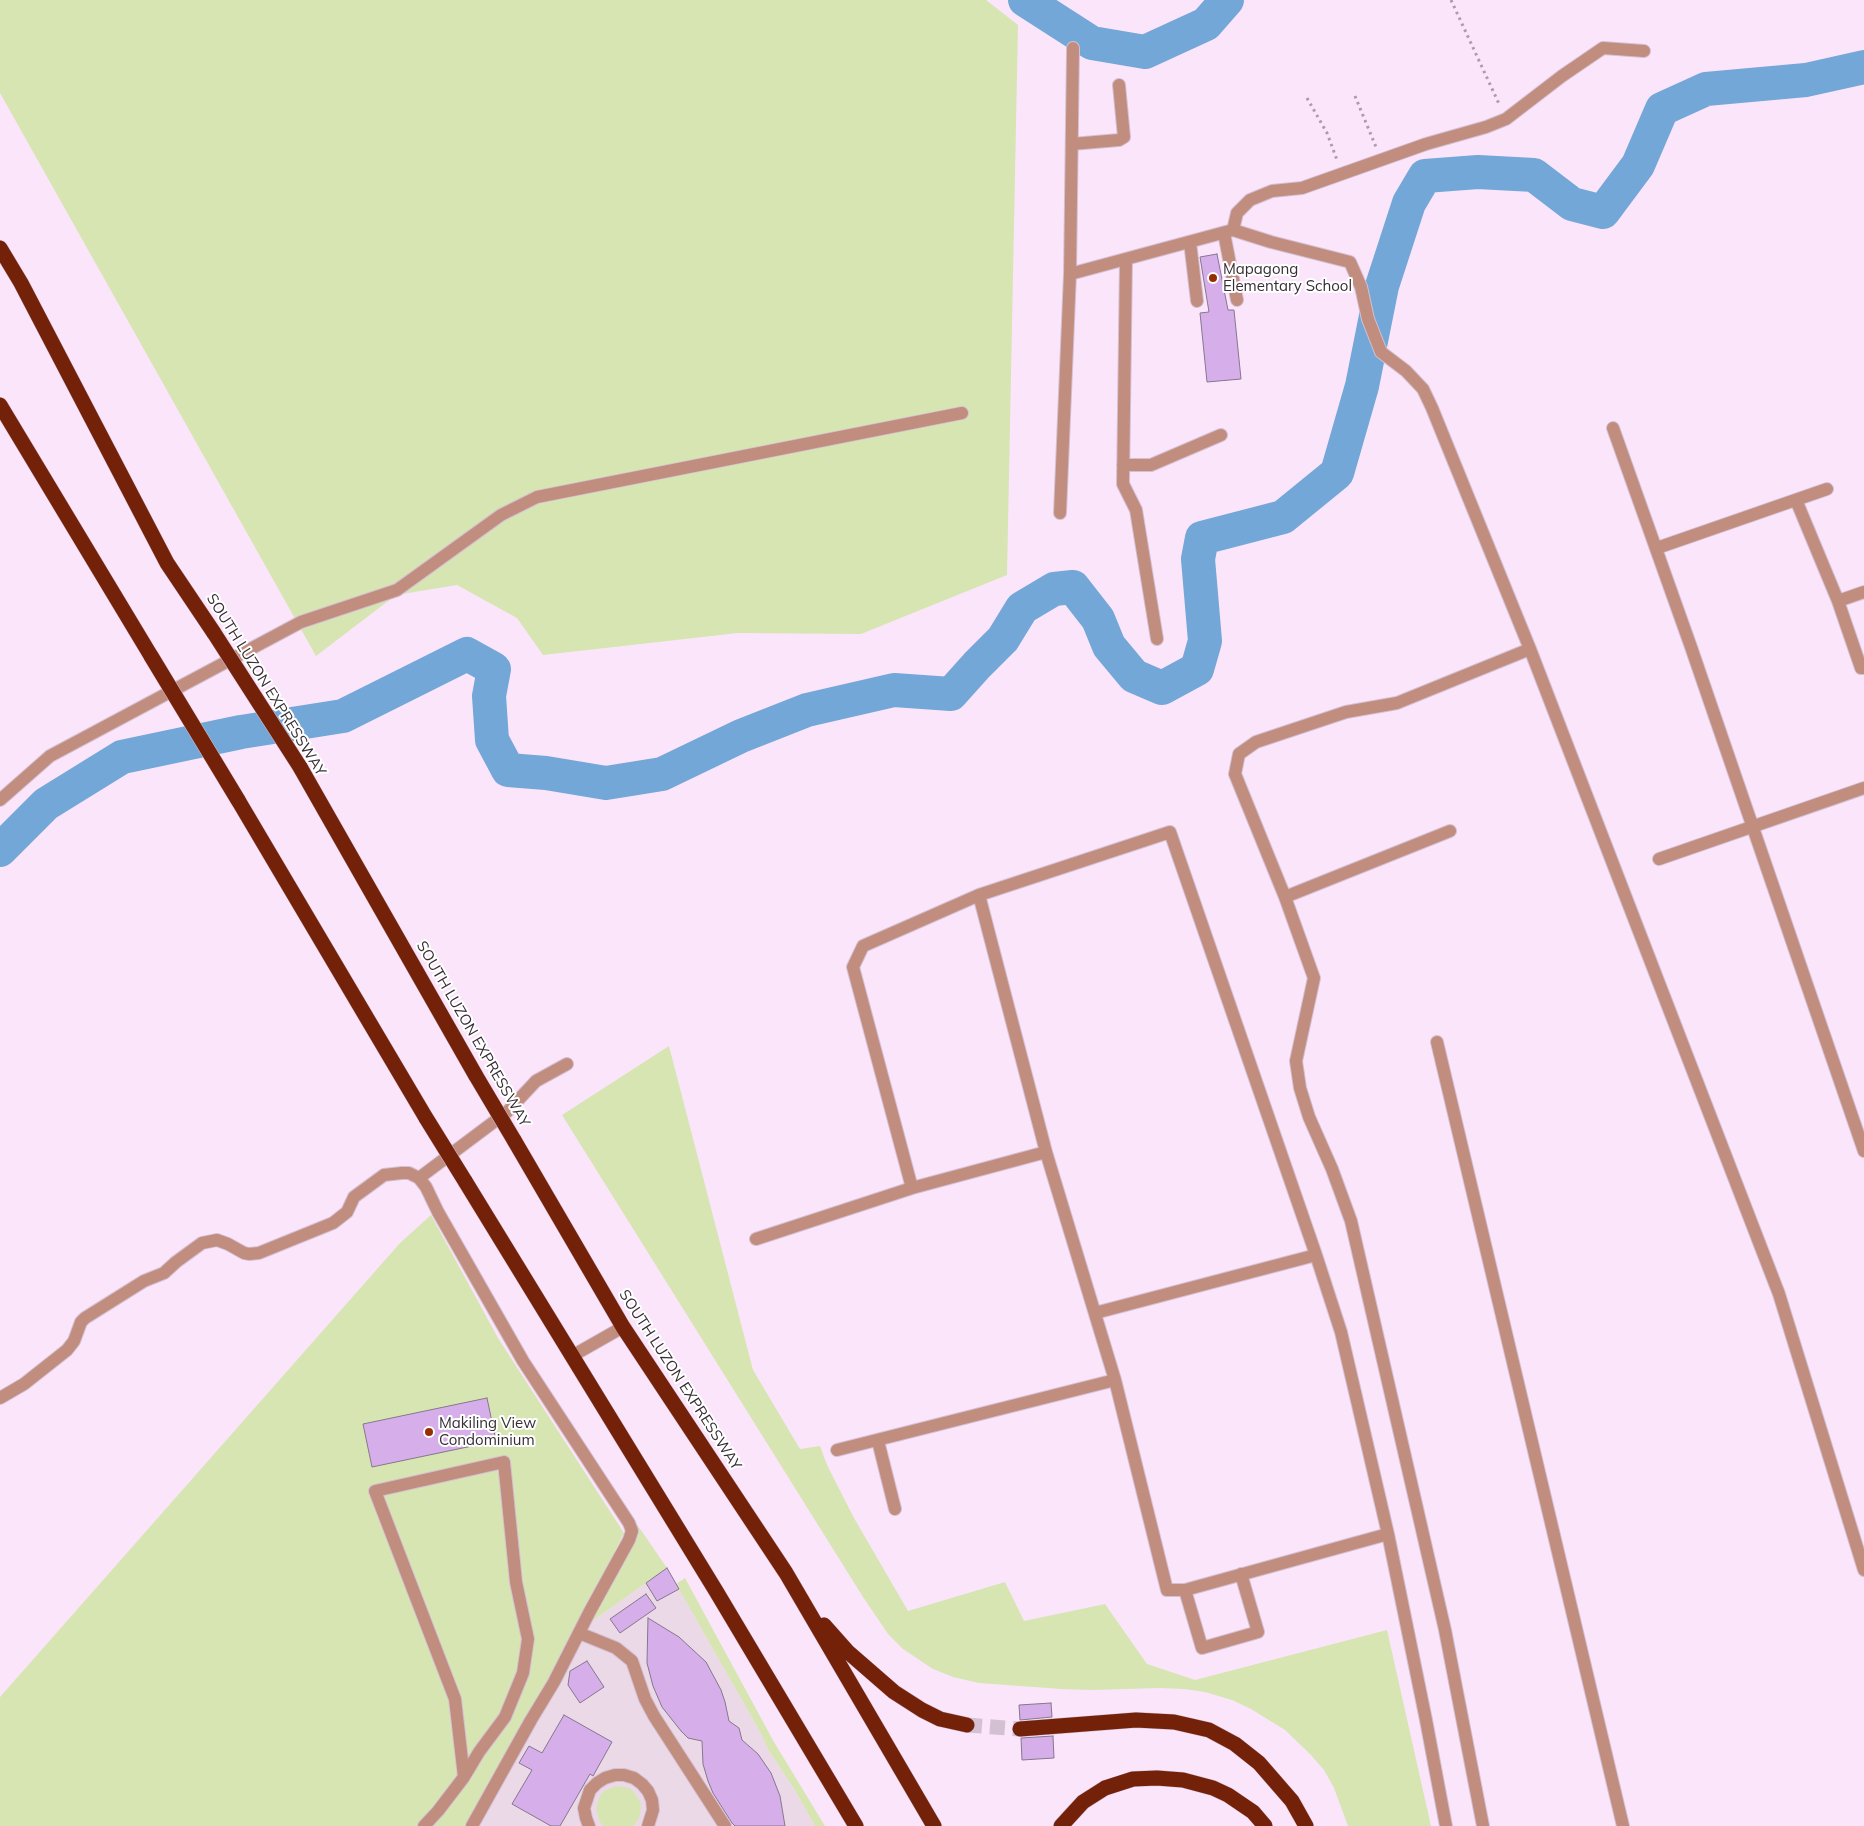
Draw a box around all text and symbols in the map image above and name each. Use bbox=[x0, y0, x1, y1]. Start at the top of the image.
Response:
place label: Mapagong Elementary School bbox=[1223, 260, 1352, 295]
marker: Mapagong Elementary School bbox=[1207, 272, 1219, 284]
street label: SOUTH LUZON EXPRESSWAY bbox=[202, 591, 330, 779]
street label: SOUTH LUZON EXPRESSWAY bbox=[412, 938, 534, 1130]
street label: SOUTH LUZON EXPRESSWAY bbox=[615, 1286, 745, 1474]
place label: Makiling View Condominium bbox=[439, 1414, 536, 1449]
marker: Makiling View Condominium bbox=[423, 1426, 435, 1438]

